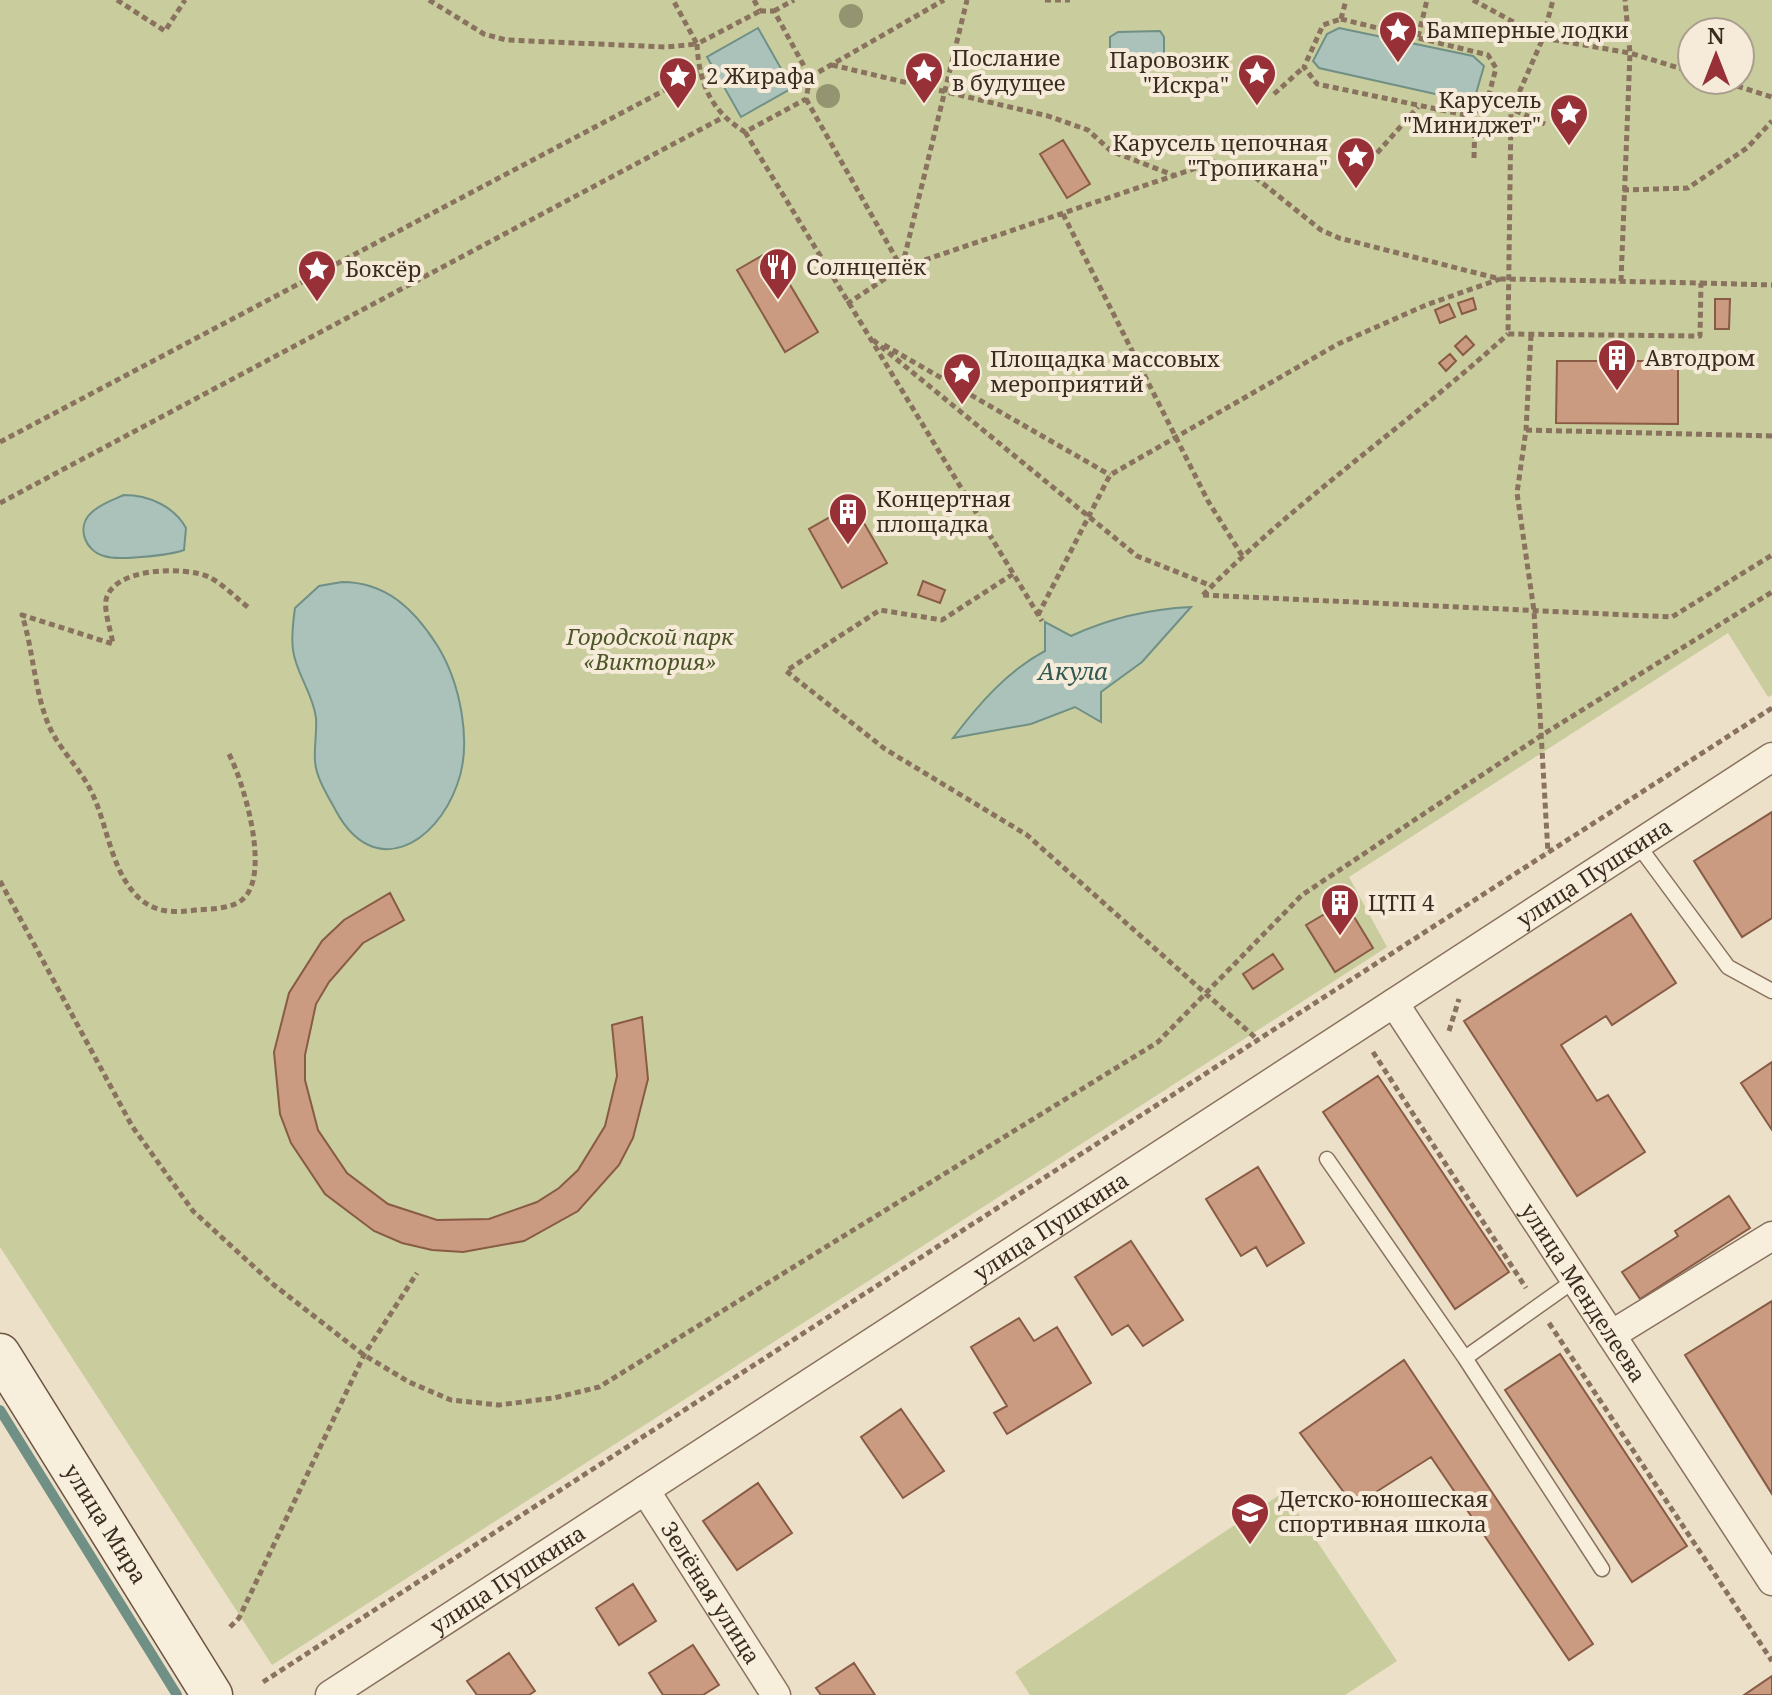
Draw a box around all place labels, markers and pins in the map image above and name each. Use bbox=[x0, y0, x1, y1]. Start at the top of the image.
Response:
place icon: Бамперные лодки bbox=[1377, 9, 1419, 64]
place label: Бамперные лодки bbox=[1426, 14, 1629, 44]
place label: Послание в будущее bbox=[952, 42, 1066, 97]
place label: Паровозик "Искра" bbox=[1109, 44, 1230, 99]
place icon: Послание в будущее bbox=[903, 50, 945, 105]
place icon: Паровозик "Искра" bbox=[1236, 52, 1278, 107]
place icon: 2 Жирафа bbox=[657, 55, 699, 110]
place label: 2 Жирафа bbox=[706, 60, 815, 90]
place label: Карусель "Миниджет" bbox=[1403, 84, 1541, 139]
place icon: Карусель "Миниджет" bbox=[1548, 92, 1590, 147]
place label: Карусель цепочная "Тропикана" bbox=[1113, 127, 1328, 182]
place icon: Карусель цепочная "Тропикана" bbox=[1335, 135, 1377, 190]
restaurant icon: Солнцепёк bbox=[757, 246, 799, 301]
place icon: Боксёр bbox=[296, 248, 338, 303]
place label: Солнцепёк bbox=[806, 251, 927, 281]
place label: Боксёр bbox=[345, 253, 421, 283]
building icon: Автодром bbox=[1596, 337, 1638, 392]
place label: Автодром bbox=[1645, 342, 1756, 372]
place label: Площадка массовых мероприятий bbox=[990, 343, 1220, 398]
place icon: Площадка массовых мероприятий bbox=[941, 351, 983, 406]
place label: Концертная площадка bbox=[876, 483, 1011, 538]
building icon: Концертная площадка bbox=[827, 491, 869, 546]
building icon: ЦТП 4 bbox=[1319, 882, 1361, 937]
place label: ЦТП 4 bbox=[1368, 887, 1434, 917]
place label: Детско-юношеская спортивная школа bbox=[1278, 1483, 1488, 1538]
school or university icon: Детско-юношеская спортивная школа bbox=[1229, 1491, 1271, 1546]

